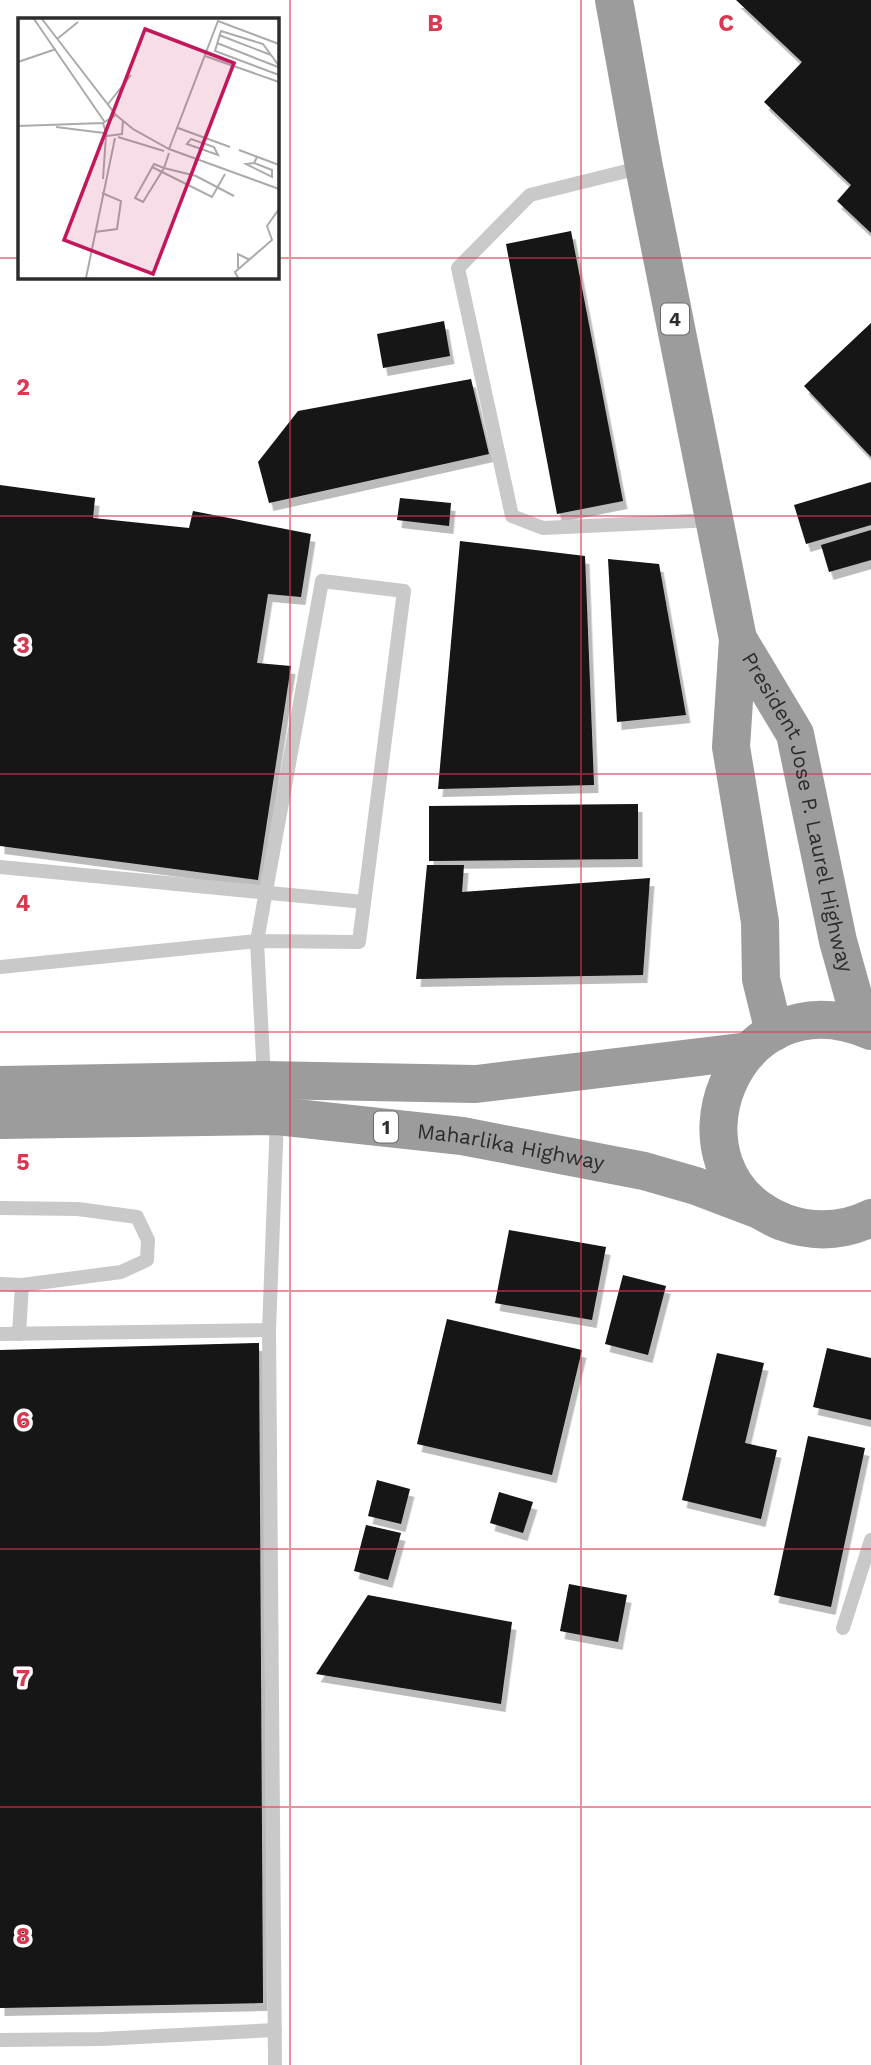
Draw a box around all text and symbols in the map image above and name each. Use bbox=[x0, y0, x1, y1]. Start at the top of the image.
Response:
text: B bbox=[427, 10, 443, 37]
text: C bbox=[718, 10, 734, 37]
inset map bbox=[18, 18, 278, 278]
road number: 4 bbox=[661, 304, 689, 334]
text: 2 bbox=[16, 374, 30, 401]
text: 3 bbox=[16, 632, 30, 659]
street label: President Jose P. Laurel Highway bbox=[737, 648, 859, 975]
text: 4 bbox=[16, 890, 31, 917]
road number: 1 bbox=[374, 1112, 398, 1142]
street label: Maharlika Highway bbox=[416, 1118, 607, 1175]
text: 5 bbox=[16, 1149, 30, 1176]
text: 6 bbox=[16, 1407, 30, 1434]
text: 7 bbox=[16, 1665, 30, 1692]
text: 8 bbox=[16, 1923, 30, 1950]

